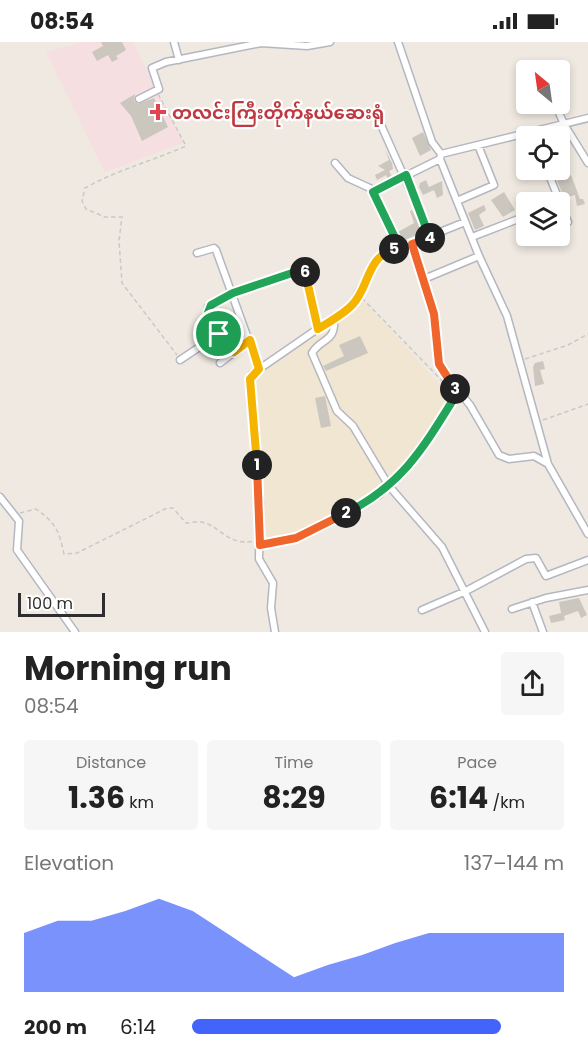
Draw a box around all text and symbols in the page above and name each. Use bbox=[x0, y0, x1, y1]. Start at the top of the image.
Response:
text: 08:54 bbox=[30, 6, 94, 37]
north arrow bbox=[516, 60, 570, 114]
map controls bbox=[516, 60, 570, 246]
place label: တလင်းကြီးတိုက်နယ်ဆေးရုံ bbox=[172, 100, 384, 127]
marker: တလင်းကြီးတိုက်နယ်ဆေးရုံ bbox=[149, 103, 167, 121]
button: locate bbox=[516, 126, 570, 180]
button: layers bbox=[516, 192, 570, 246]
pin: 4 bbox=[415, 223, 445, 253]
text: 4 bbox=[425, 226, 435, 249]
pin: 5 bbox=[379, 234, 409, 264]
text: 5 bbox=[389, 237, 399, 260]
pin: 6 bbox=[290, 257, 320, 287]
text: 6 bbox=[300, 260, 310, 283]
pin bbox=[193, 308, 244, 359]
icon: arrive bbox=[202, 317, 235, 350]
pin: 3 bbox=[440, 374, 470, 404]
text: 3 bbox=[450, 377, 460, 400]
pin: 1 bbox=[242, 450, 272, 480]
text: 1 bbox=[254, 453, 260, 476]
pin: 2 bbox=[331, 498, 361, 528]
text: 2 bbox=[341, 501, 351, 524]
scale bar bbox=[18, 590, 105, 618]
text: 100 m bbox=[27, 592, 73, 615]
text: Morning run bbox=[24, 645, 232, 692]
button: share bbox=[501, 652, 564, 715]
text: 08:54 bbox=[24, 692, 79, 720]
text: Distance bbox=[76, 751, 146, 774]
text: Time bbox=[275, 751, 314, 774]
text: Pace bbox=[457, 751, 497, 774]
text: 1.36 bbox=[68, 776, 125, 819]
text: 8:29 bbox=[262, 776, 326, 819]
text: 6:14 bbox=[429, 776, 488, 819]
text: km bbox=[125, 791, 154, 814]
text: /km bbox=[488, 791, 525, 814]
text: Elevation bbox=[24, 849, 114, 877]
text: 137–144 m bbox=[464, 849, 564, 877]
text: 200 m bbox=[24, 1013, 87, 1041]
text: 6:14 bbox=[120, 1013, 156, 1041]

